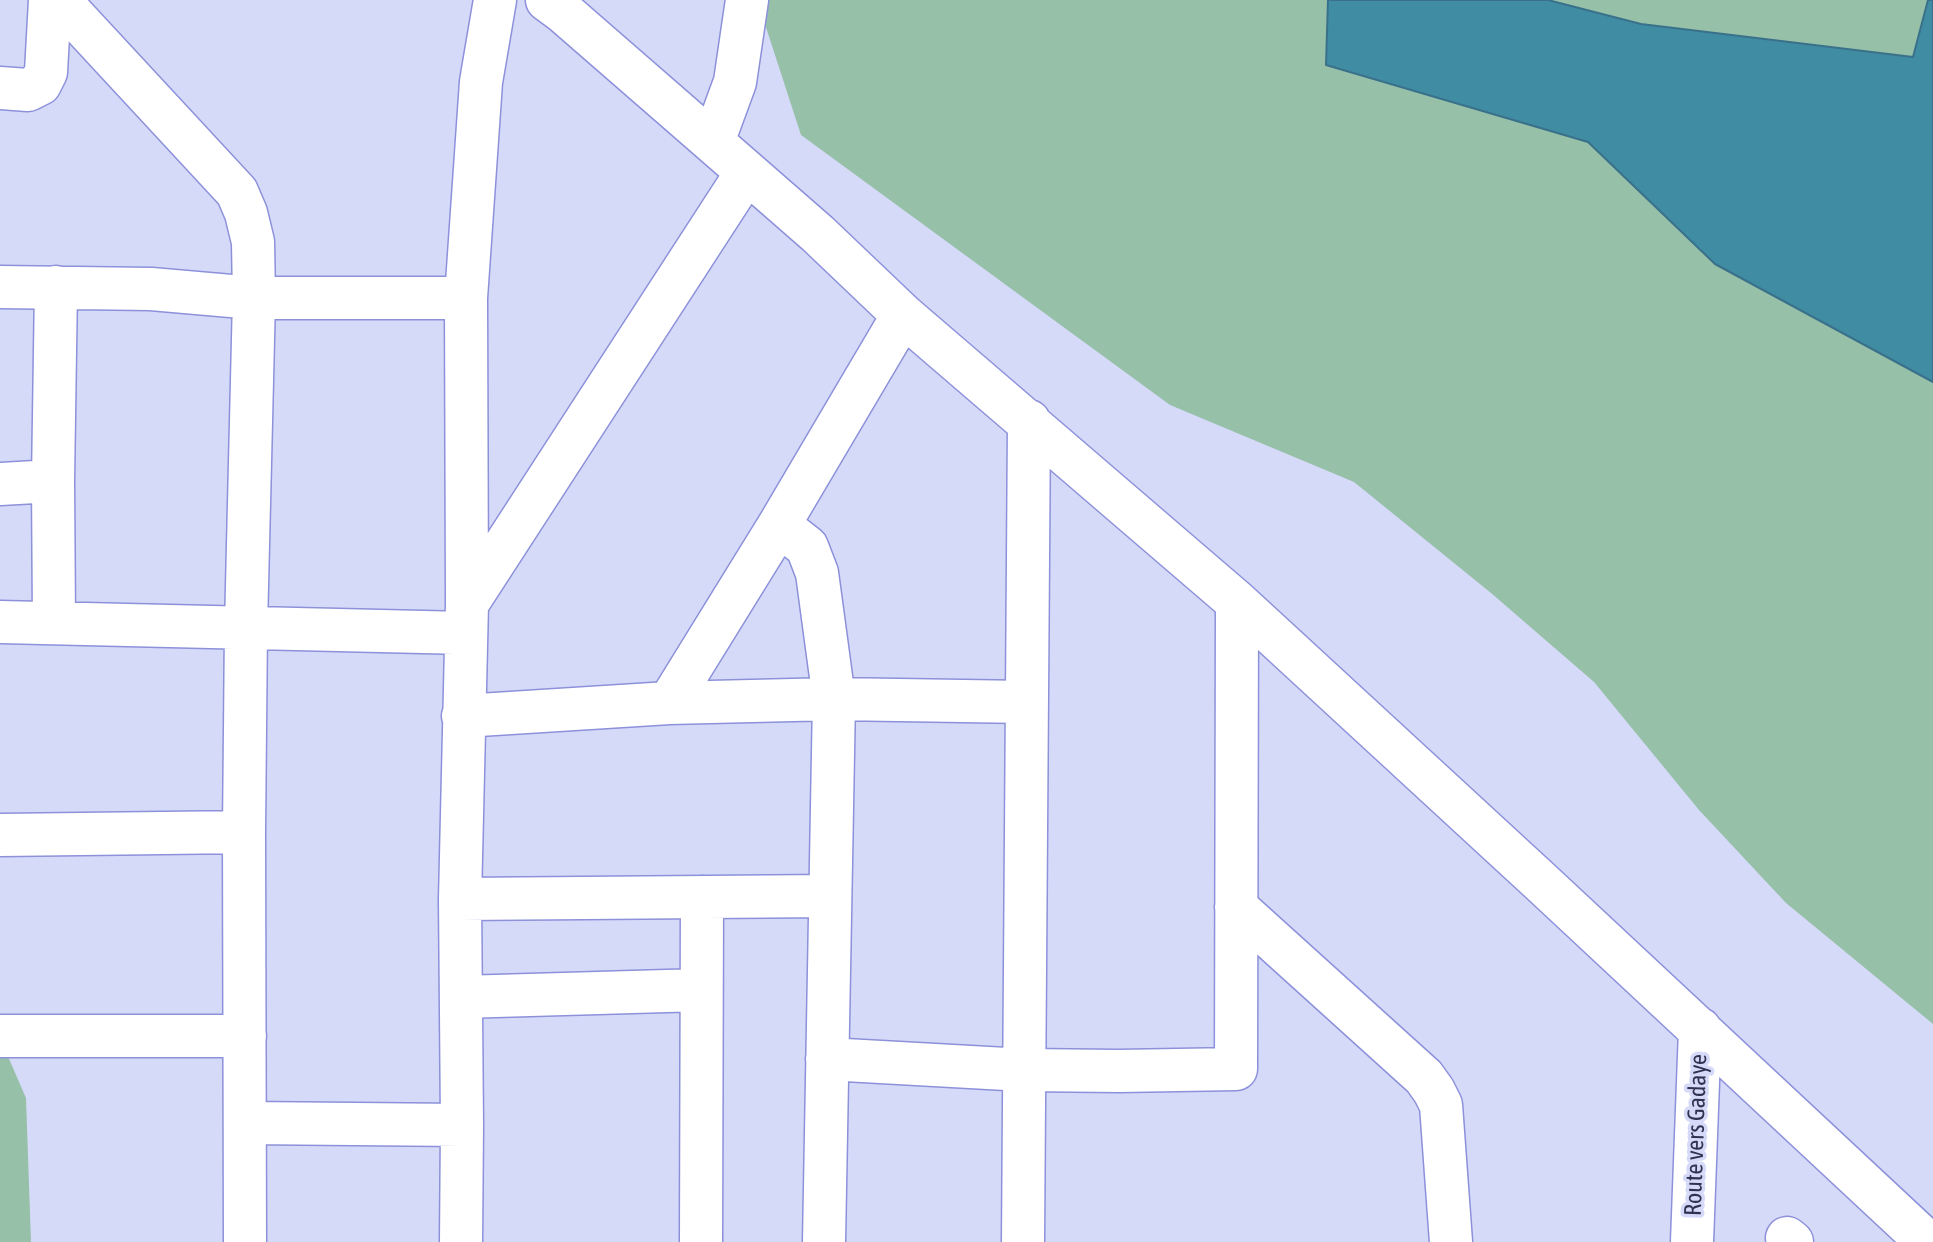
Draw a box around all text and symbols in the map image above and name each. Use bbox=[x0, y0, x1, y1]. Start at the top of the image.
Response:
street label: Route vers Gadaye bbox=[1679, 1054, 1713, 1216]

